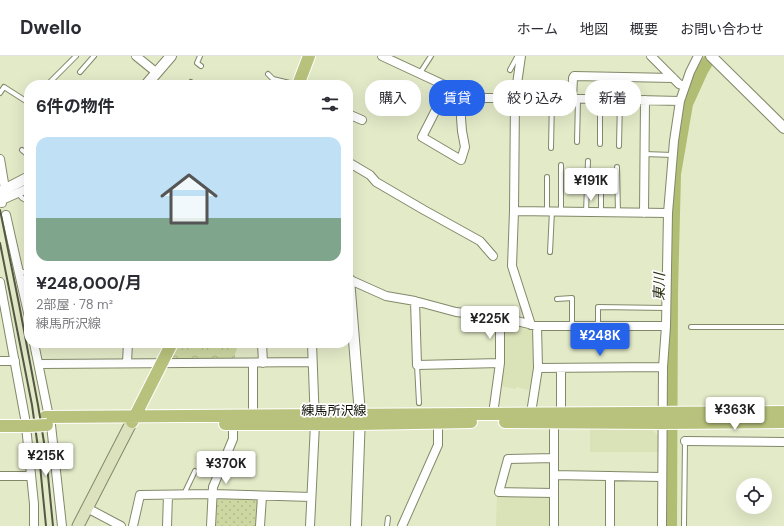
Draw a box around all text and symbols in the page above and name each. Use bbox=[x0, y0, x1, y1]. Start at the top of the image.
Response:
text: Dwello bbox=[20, 15, 82, 40]
text: ホーム bbox=[516, 20, 558, 38]
text: 地図 bbox=[580, 20, 608, 38]
text: 概要 bbox=[630, 20, 658, 38]
text: お問い合わせ bbox=[680, 20, 764, 38]
chip: 購入 bbox=[365, 80, 421, 116]
chip: 賃貸 bbox=[429, 80, 485, 116]
chip: 絞り込み bbox=[493, 80, 577, 116]
chip: 新着 bbox=[585, 80, 641, 116]
icon: filters bbox=[319, 93, 341, 115]
text: 6件の物件 bbox=[36, 95, 115, 117]
icon: home bbox=[153, 163, 225, 235]
pin: ¥191K bbox=[563, 168, 619, 202]
text: ¥191K bbox=[574, 172, 608, 189]
water label: 東川 bbox=[650, 271, 668, 301]
text: ¥248,000/月 bbox=[36, 272, 142, 294]
text: 2部屋 · 78 m² bbox=[36, 296, 113, 313]
pin: ¥225K bbox=[462, 306, 518, 340]
text: ¥225K bbox=[470, 310, 510, 327]
text: 練馬所沢線 bbox=[36, 315, 101, 332]
pin: ¥248K bbox=[572, 323, 628, 357]
text: ¥248K bbox=[579, 327, 621, 344]
pin: ¥363K bbox=[707, 397, 763, 431]
text: ¥363K bbox=[715, 401, 755, 418]
street label: 練馬所沢線 bbox=[301, 402, 367, 419]
pin: ¥215K bbox=[18, 443, 74, 477]
text: ¥215K bbox=[27, 447, 65, 464]
pin: ¥370K bbox=[198, 451, 254, 485]
text: ¥370K bbox=[206, 455, 246, 472]
map controls bbox=[736, 478, 772, 514]
button: locate bbox=[736, 478, 772, 514]

